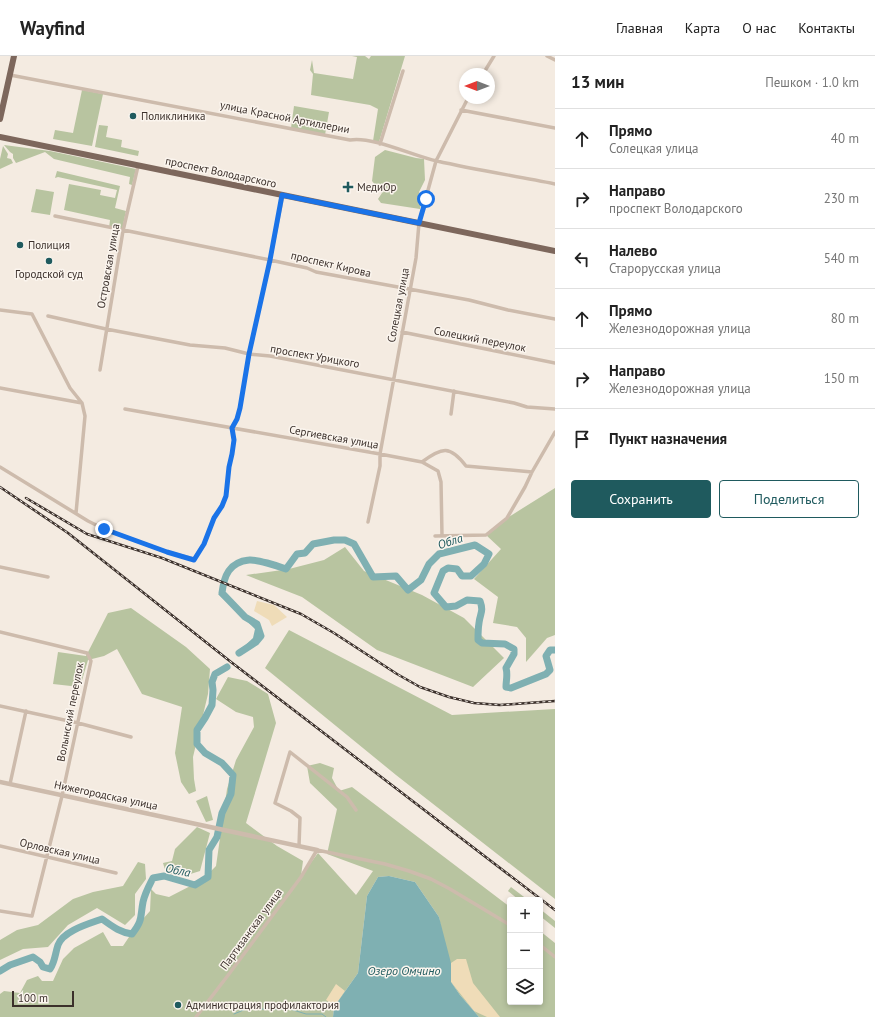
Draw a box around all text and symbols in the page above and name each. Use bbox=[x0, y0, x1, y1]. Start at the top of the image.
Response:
text: Wayfind bbox=[20, 16, 85, 40]
text: Главная bbox=[616, 19, 663, 37]
text: Карта bbox=[685, 19, 720, 37]
text: О нас bbox=[742, 19, 776, 37]
text: Контакты bbox=[798, 19, 855, 37]
north arrow bbox=[459, 68, 495, 104]
text: 13 мин bbox=[571, 71, 624, 93]
text: Пешком · 1.0 km bbox=[765, 74, 859, 91]
street label: улица Красной Артиллерии bbox=[219, 98, 351, 136]
place label: Поликлиника bbox=[141, 109, 205, 123]
marker: Поликлиника bbox=[128, 111, 138, 121]
text: Прямо bbox=[609, 121, 652, 140]
icon: ahead bbox=[571, 128, 593, 150]
text: 40 m bbox=[831, 130, 859, 147]
text: Солецкая улица bbox=[609, 140, 699, 157]
street label: проспект Володарского bbox=[164, 153, 278, 191]
place label: МедиОр bbox=[357, 180, 397, 194]
marker: МедиОр bbox=[342, 181, 354, 193]
text: Направо bbox=[609, 181, 665, 200]
icon: right bbox=[571, 188, 593, 210]
route start bbox=[417, 190, 435, 208]
text: 230 m bbox=[824, 190, 859, 207]
text: проспект Володарского bbox=[609, 200, 743, 217]
street label: Островская улица bbox=[94, 223, 122, 309]
place label: Полиция bbox=[28, 238, 70, 252]
marker: Полиция bbox=[15, 240, 25, 250]
text: Налево bbox=[609, 241, 657, 260]
street label: проспект Кирова bbox=[290, 248, 372, 280]
icon: left bbox=[571, 248, 593, 270]
text: 540 m bbox=[824, 250, 859, 267]
marker: Городской суд bbox=[44, 256, 54, 266]
text: Старорусская улица bbox=[609, 260, 721, 277]
street label: Солецкая улица bbox=[384, 266, 412, 344]
place label: Городской суд bbox=[15, 267, 83, 281]
text: Прямо bbox=[609, 301, 652, 320]
icon: ahead bbox=[571, 308, 593, 330]
text: 80 m bbox=[831, 310, 859, 327]
text: Железнодорожная улица bbox=[609, 320, 751, 337]
street label: Солецкий переулок bbox=[433, 323, 528, 355]
street label: проспект Урицкого bbox=[269, 341, 361, 371]
text: Направо bbox=[609, 361, 665, 380]
icon: right bbox=[571, 368, 593, 390]
text: 150 m bbox=[824, 370, 859, 387]
text: Железнодорожная улица bbox=[609, 380, 751, 397]
street label: Сергиевская улица bbox=[288, 422, 380, 452]
icon: arrive bbox=[571, 428, 593, 450]
text: Пункт назначения bbox=[609, 429, 727, 448]
button: Сохранить bbox=[571, 480, 711, 518]
button: Поделиться bbox=[719, 480, 859, 518]
route end bbox=[95, 520, 113, 538]
water label: Обла bbox=[436, 530, 465, 552]
street label: Волынский переулок bbox=[54, 661, 87, 763]
street label: Нижегородская улица bbox=[53, 777, 159, 813]
street label: Орловская улица bbox=[18, 835, 102, 867]
water label: Обла bbox=[164, 860, 192, 880]
street label: Партизанская улица bbox=[217, 886, 285, 972]
map controls bbox=[507, 897, 543, 1005]
button: + bbox=[507, 897, 543, 933]
button: − bbox=[507, 933, 543, 969]
water label: Озеро Омчино bbox=[368, 963, 440, 978]
button: layers bbox=[507, 969, 543, 1005]
scale bar bbox=[12, 989, 74, 1008]
text: 100 m bbox=[18, 991, 48, 1005]
place label: Администрация профилактория bbox=[186, 998, 339, 1012]
marker: Администрация профилактория bbox=[173, 1000, 183, 1010]

